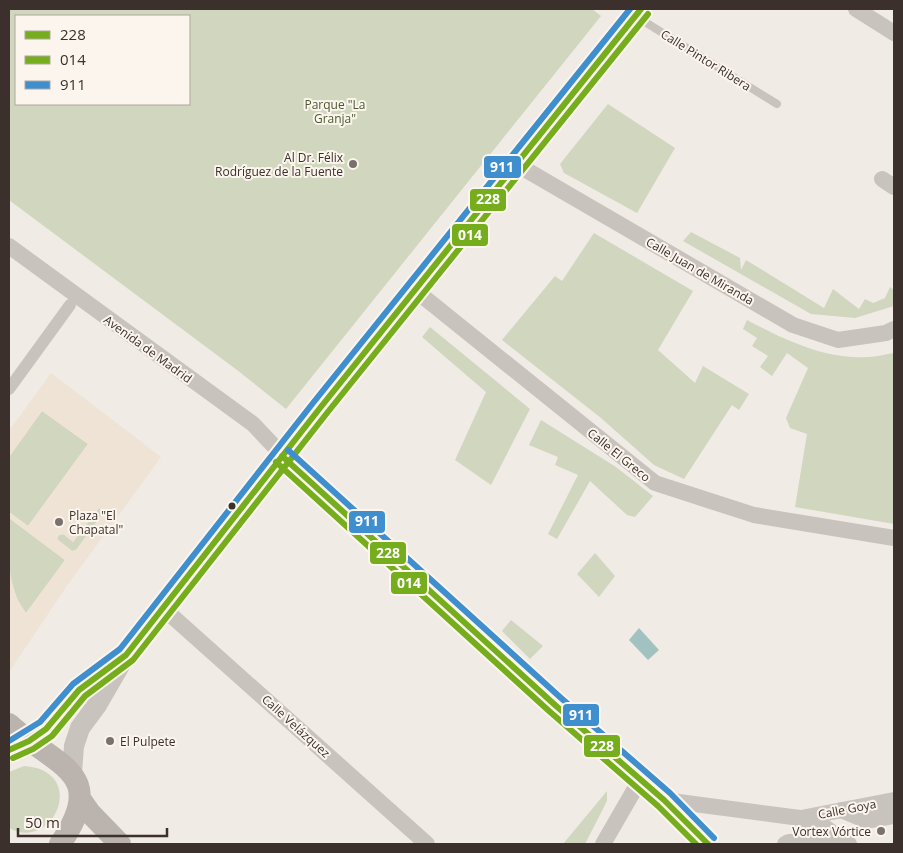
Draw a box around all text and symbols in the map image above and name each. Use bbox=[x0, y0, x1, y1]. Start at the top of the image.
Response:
legend bbox=[15, 15, 190, 105]
text: 228 bbox=[60, 24, 86, 44]
street label: Calle Pintor Ribera bbox=[658, 25, 754, 95]
text: 014 bbox=[60, 49, 86, 69]
text: 911 bbox=[60, 74, 86, 94]
park label: Parque "La Granja" bbox=[304, 96, 366, 127]
place label: Al Dr. Félix Rodríguez de la Fuente bbox=[215, 149, 344, 180]
line badge: 911 bbox=[483, 155, 522, 179]
text: 911 bbox=[490, 157, 514, 176]
marker: Al Dr. Félix Rodríguez de la Fuente bbox=[347, 158, 359, 170]
line badge: 228 bbox=[469, 188, 507, 212]
text: 228 bbox=[476, 189, 500, 208]
line badge: 014 bbox=[451, 223, 489, 247]
text: 014 bbox=[458, 225, 482, 244]
street label: Calle Juan de Miranda bbox=[643, 233, 757, 309]
street label: Avenida de Madrid bbox=[100, 311, 196, 387]
street label: Calle El Greco bbox=[584, 424, 654, 486]
unlabelled marker bbox=[227, 501, 237, 511]
place label: Plaza "El Chapatal" bbox=[69, 507, 123, 538]
line badge: 911 bbox=[348, 510, 386, 534]
text: 911 bbox=[355, 511, 379, 530]
marker: Plaza "El Chapatal" bbox=[53, 516, 65, 528]
line badge: 228 bbox=[369, 541, 407, 565]
text: 228 bbox=[376, 543, 400, 562]
line badge: 014 bbox=[390, 571, 428, 595]
text: 014 bbox=[397, 573, 421, 592]
street label: Calle Velázquez bbox=[258, 691, 334, 761]
line badge: 911 bbox=[562, 703, 600, 727]
text: 911 bbox=[569, 705, 593, 724]
place label: El Pulpete bbox=[120, 733, 176, 750]
line badge: 228 bbox=[583, 734, 621, 758]
marker: El Pulpete bbox=[104, 735, 116, 747]
text: 228 bbox=[590, 736, 614, 755]
street label: Calle Goya bbox=[817, 795, 877, 823]
scale bar bbox=[18, 806, 166, 838]
text: 50 m bbox=[25, 812, 60, 832]
place label: Vortex Vórtice bbox=[792, 823, 871, 840]
marker: Vortex Vórtice bbox=[875, 825, 887, 837]

